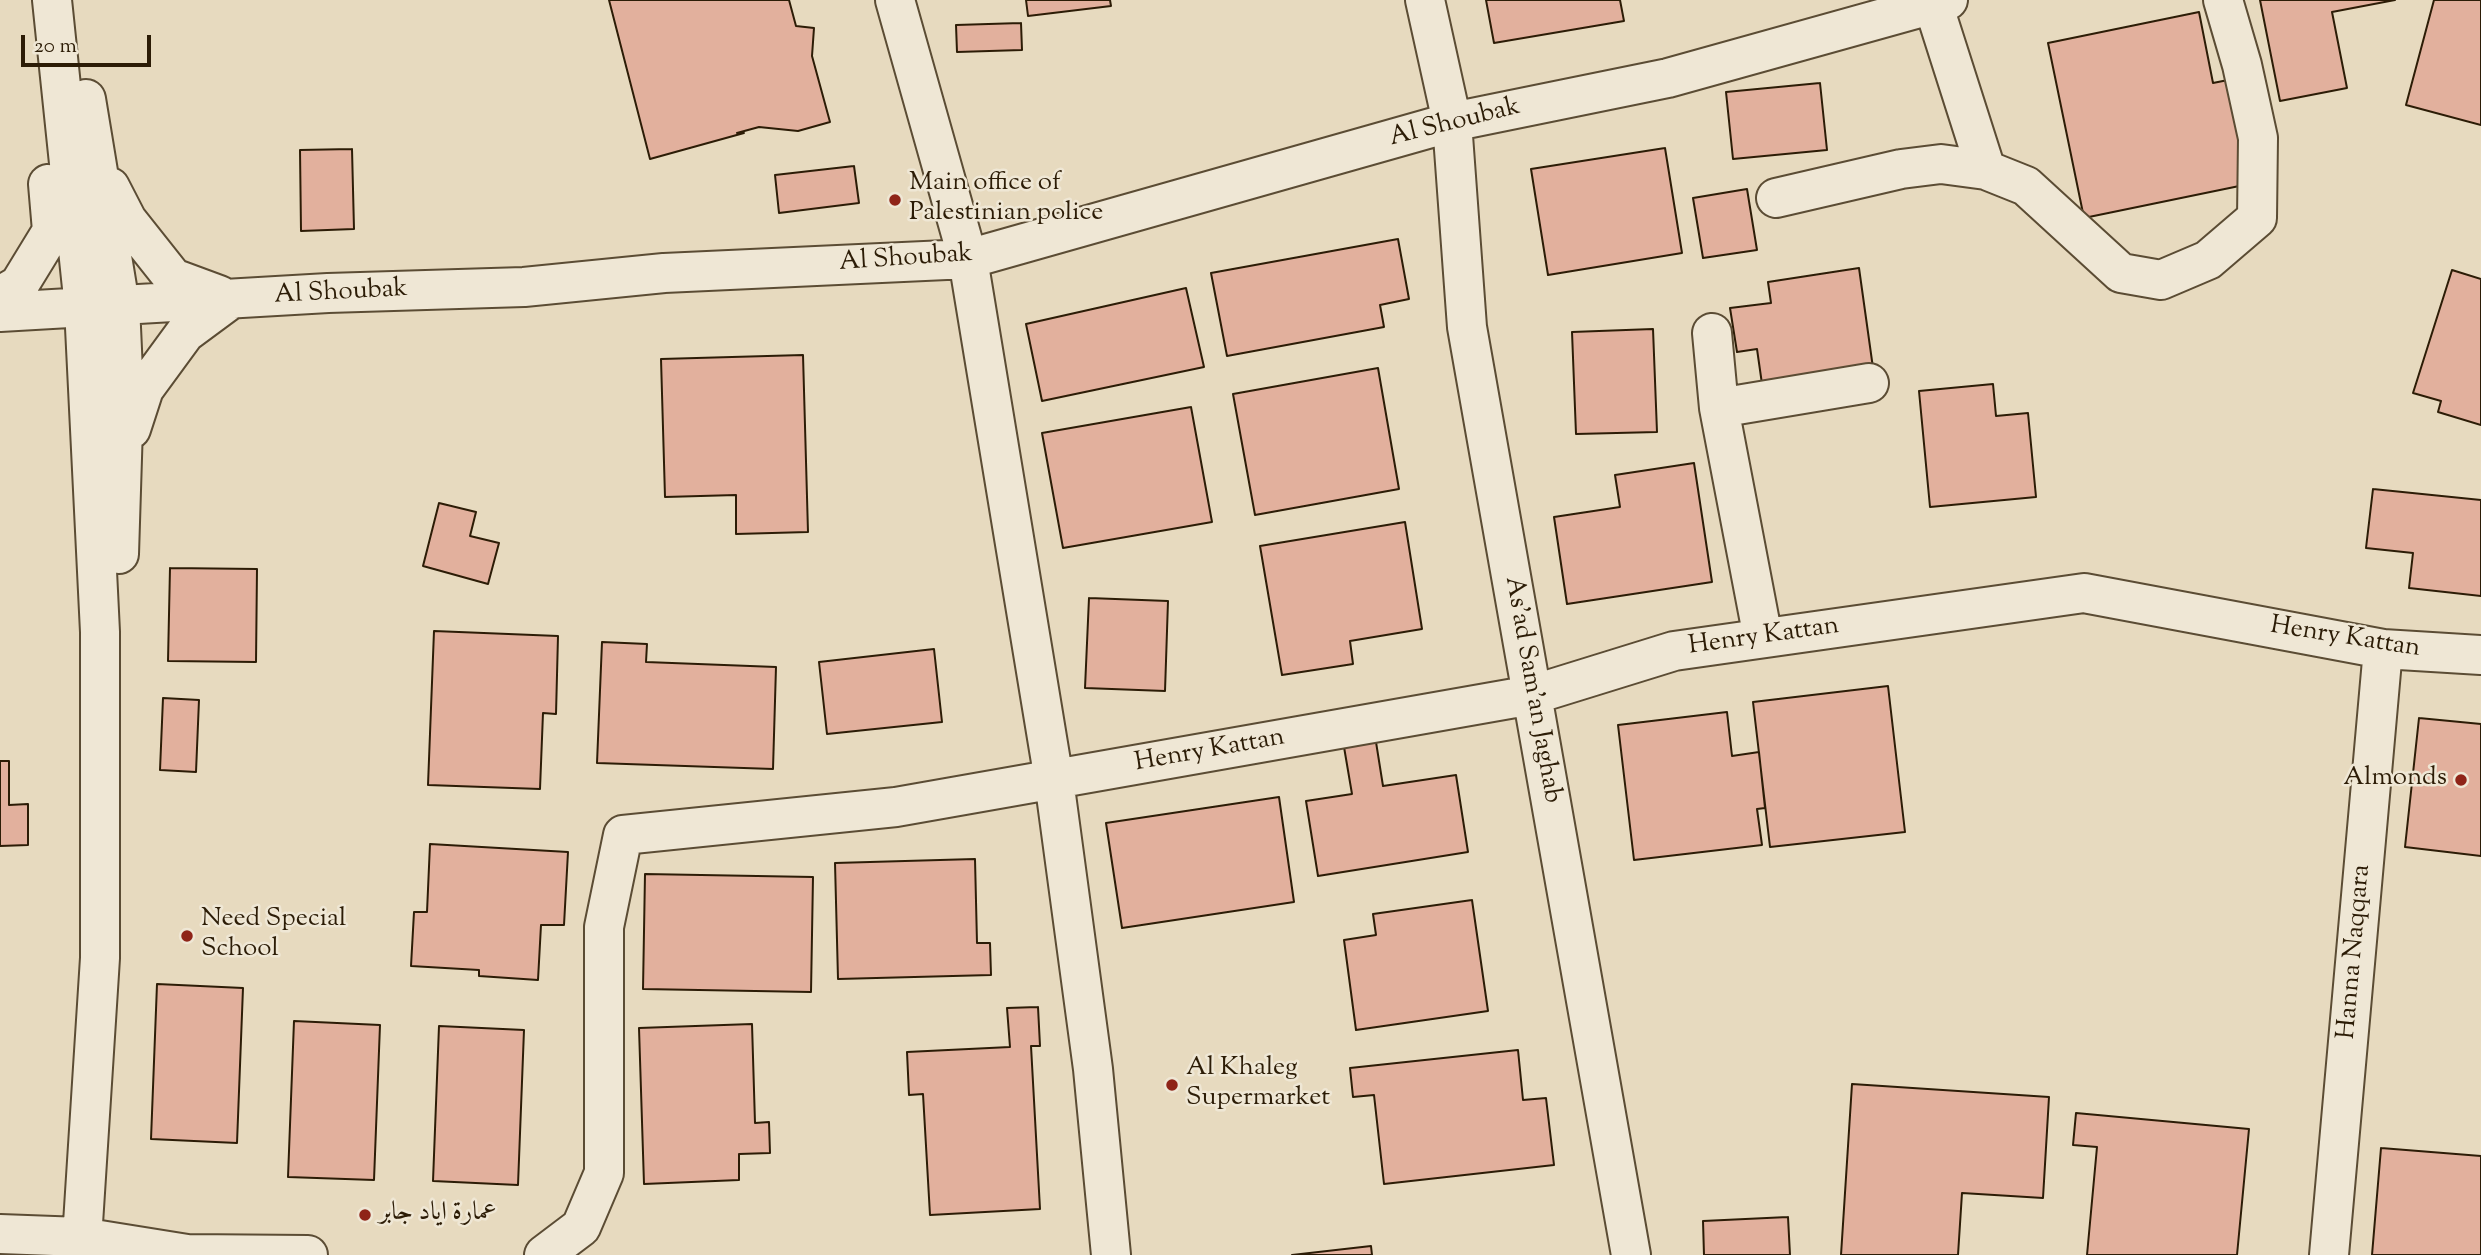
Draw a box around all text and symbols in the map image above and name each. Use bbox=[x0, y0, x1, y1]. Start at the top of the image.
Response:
scale bar bbox=[24, 21, 154, 65]
text: 20 m bbox=[34, 32, 77, 62]
street label: Al Shoubak bbox=[1386, 93, 1524, 155]
place label: Main office of Palestinian police bbox=[909, 169, 1103, 230]
marker: Main office of Palestinian police bbox=[887, 192, 903, 208]
street label: Al Shoubak bbox=[838, 240, 974, 280]
street label: Al Shoubak bbox=[273, 275, 409, 313]
street label: As'ad Sam'an Jaghab bbox=[1496, 574, 1566, 806]
street label: Henry Kattan bbox=[1687, 612, 1841, 664]
street label: Henry Kattan bbox=[2268, 612, 2422, 666]
street label: Henry Kattan bbox=[1133, 723, 1287, 781]
place label: Almonds bbox=[2343, 764, 2447, 796]
marker: Almonds bbox=[2453, 772, 2469, 788]
street label: Hanna Naqqara bbox=[2333, 863, 2379, 1041]
place label: Need Special School bbox=[201, 905, 346, 967]
marker: Need Special School bbox=[179, 928, 195, 944]
place label: Al Khaleg Supermarket bbox=[1186, 1054, 1330, 1116]
marker: Al Khaleg Supermarket bbox=[1164, 1077, 1180, 1093]
place label: عمارة اياد جابر bbox=[379, 1199, 497, 1231]
marker: عمارة اياد جابر bbox=[357, 1207, 373, 1223]

